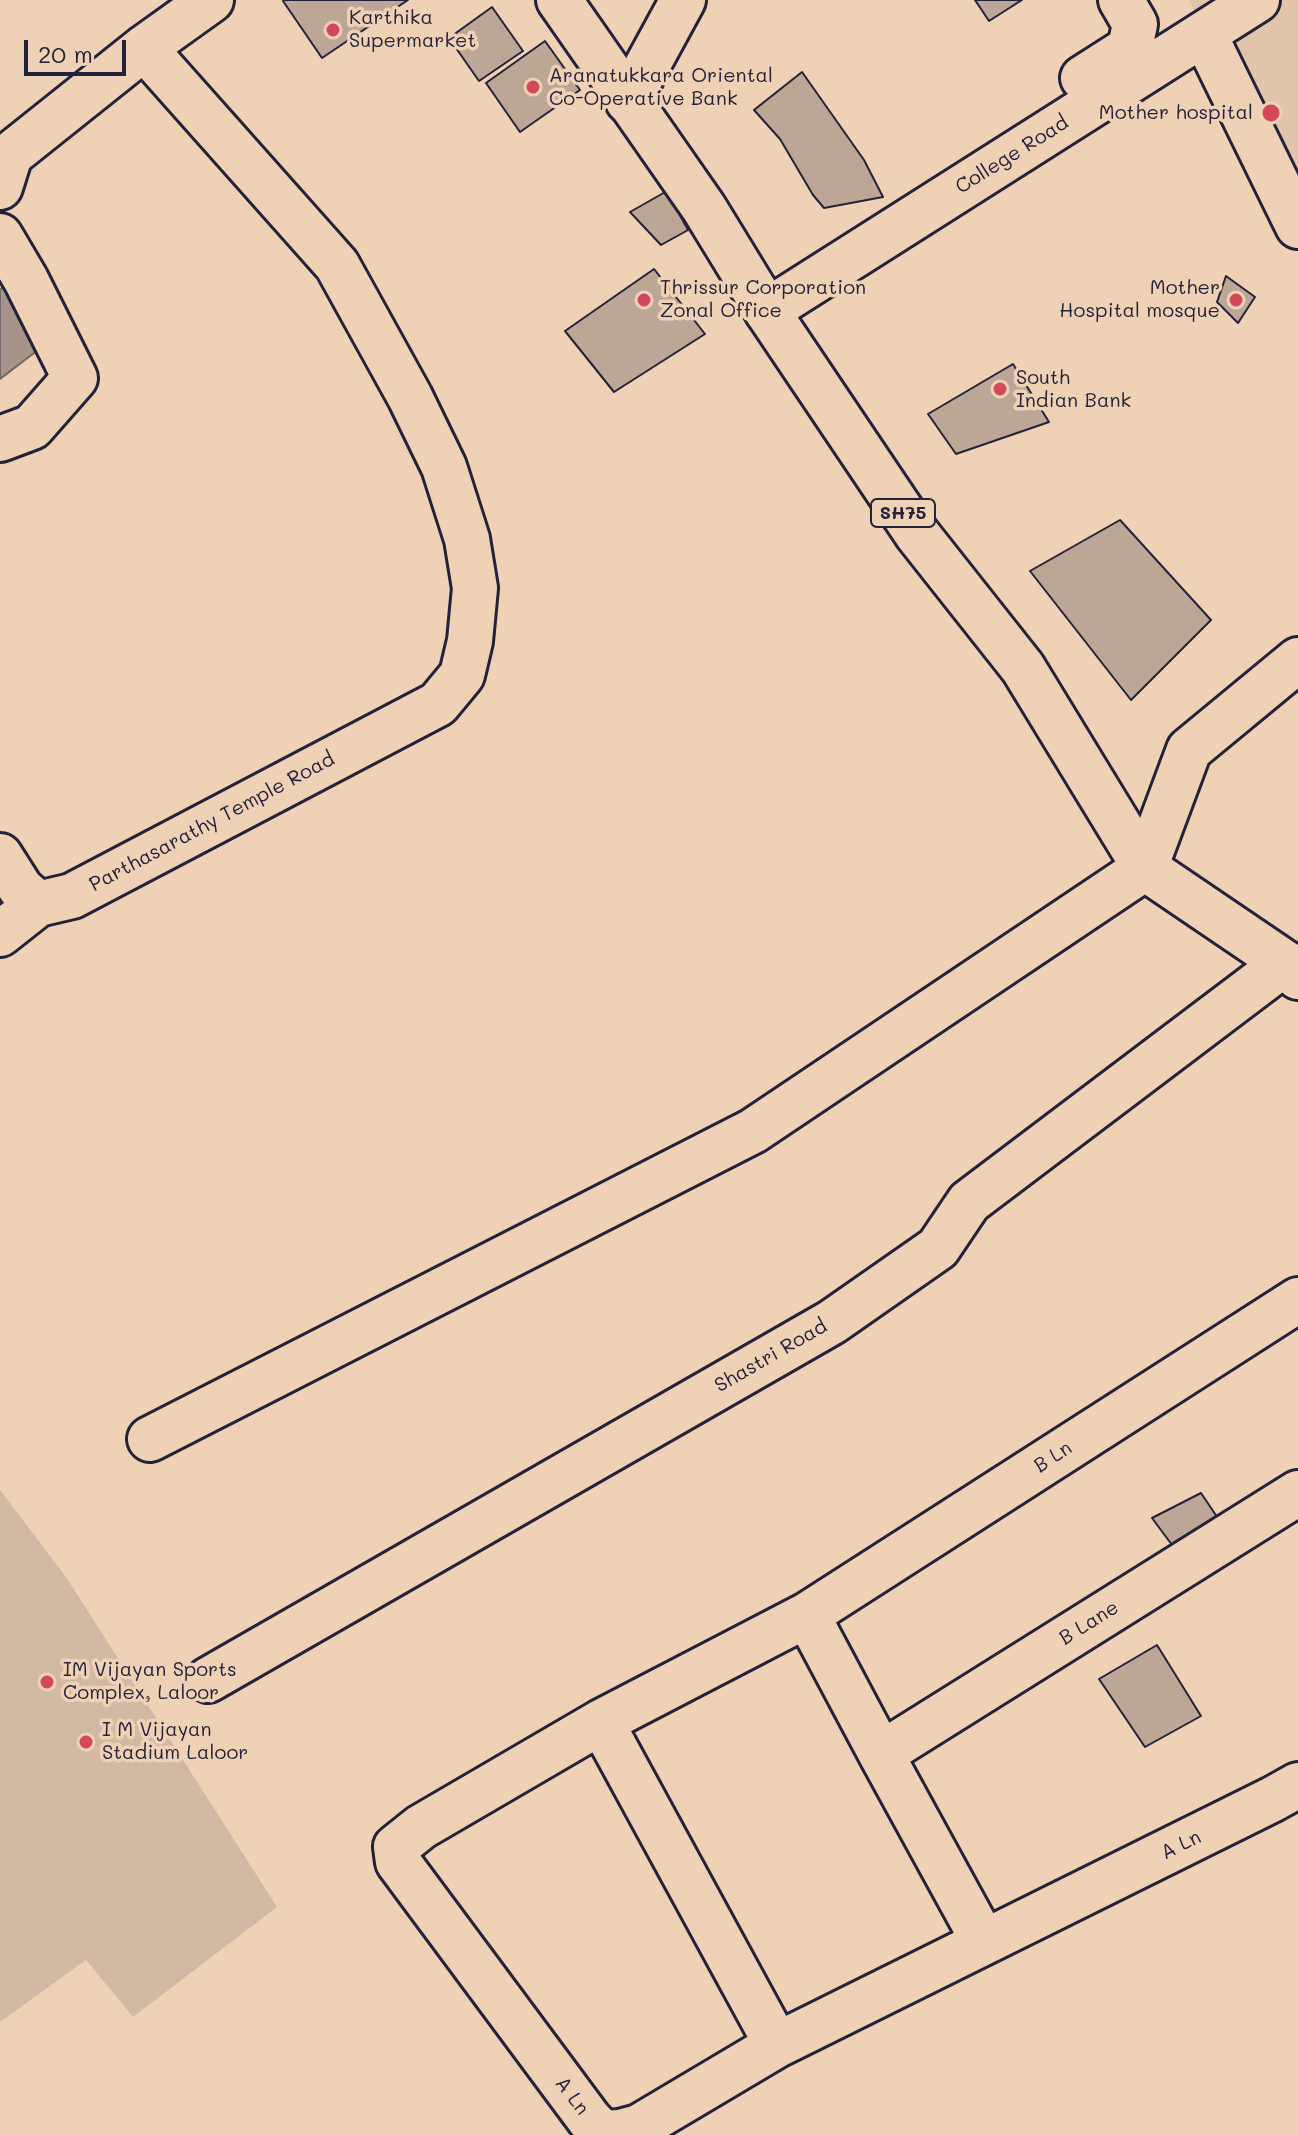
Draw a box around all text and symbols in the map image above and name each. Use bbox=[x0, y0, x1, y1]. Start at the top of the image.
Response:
place label: Karthika Supermarket bbox=[349, 6, 476, 53]
marker: Karthika Supermarket bbox=[324, 21, 342, 39]
scale bar bbox=[28, 24, 130, 74]
text: 20 m bbox=[38, 38, 93, 69]
place label: Aranatukkara Oriental Co-Operative Bank bbox=[549, 64, 773, 111]
marker: Aranatukkara Oriental Co-Operative Bank bbox=[524, 78, 542, 96]
place label: Mother hospital bbox=[1099, 101, 1253, 125]
marker: Mother hospital bbox=[1260, 102, 1282, 124]
street label: College Road bbox=[951, 111, 1073, 199]
place label: Thrissur Corporation Zonal Office bbox=[660, 276, 866, 323]
place label: Mother Hospital mosque bbox=[1059, 276, 1220, 323]
marker: Thrissur Corporation Zonal Office bbox=[635, 291, 653, 309]
marker: Mother Hospital mosque bbox=[1227, 291, 1245, 309]
place label: South Indian Bank bbox=[1016, 366, 1131, 413]
marker: South Indian Bank bbox=[991, 380, 1009, 398]
road number: SH75 bbox=[871, 499, 935, 527]
street label: Parthasarathy Temple Road bbox=[85, 747, 339, 897]
street label: Shastri Road bbox=[710, 1314, 832, 1398]
street label: B Ln bbox=[1030, 1436, 1076, 1478]
street label: B Lane bbox=[1055, 1596, 1123, 1650]
place label: IM Vijayan Sports Complex, Laloor bbox=[63, 1658, 237, 1705]
marker: IM Vijayan Sports Complex, Laloor bbox=[38, 1673, 56, 1691]
place label: I M Vijayan Stadium Laloor bbox=[102, 1718, 248, 1765]
marker: I M Vijayan Stadium Laloor bbox=[77, 1733, 95, 1751]
street label: A Ln bbox=[1157, 1825, 1205, 1865]
street label: A Ln bbox=[550, 2072, 594, 2120]

